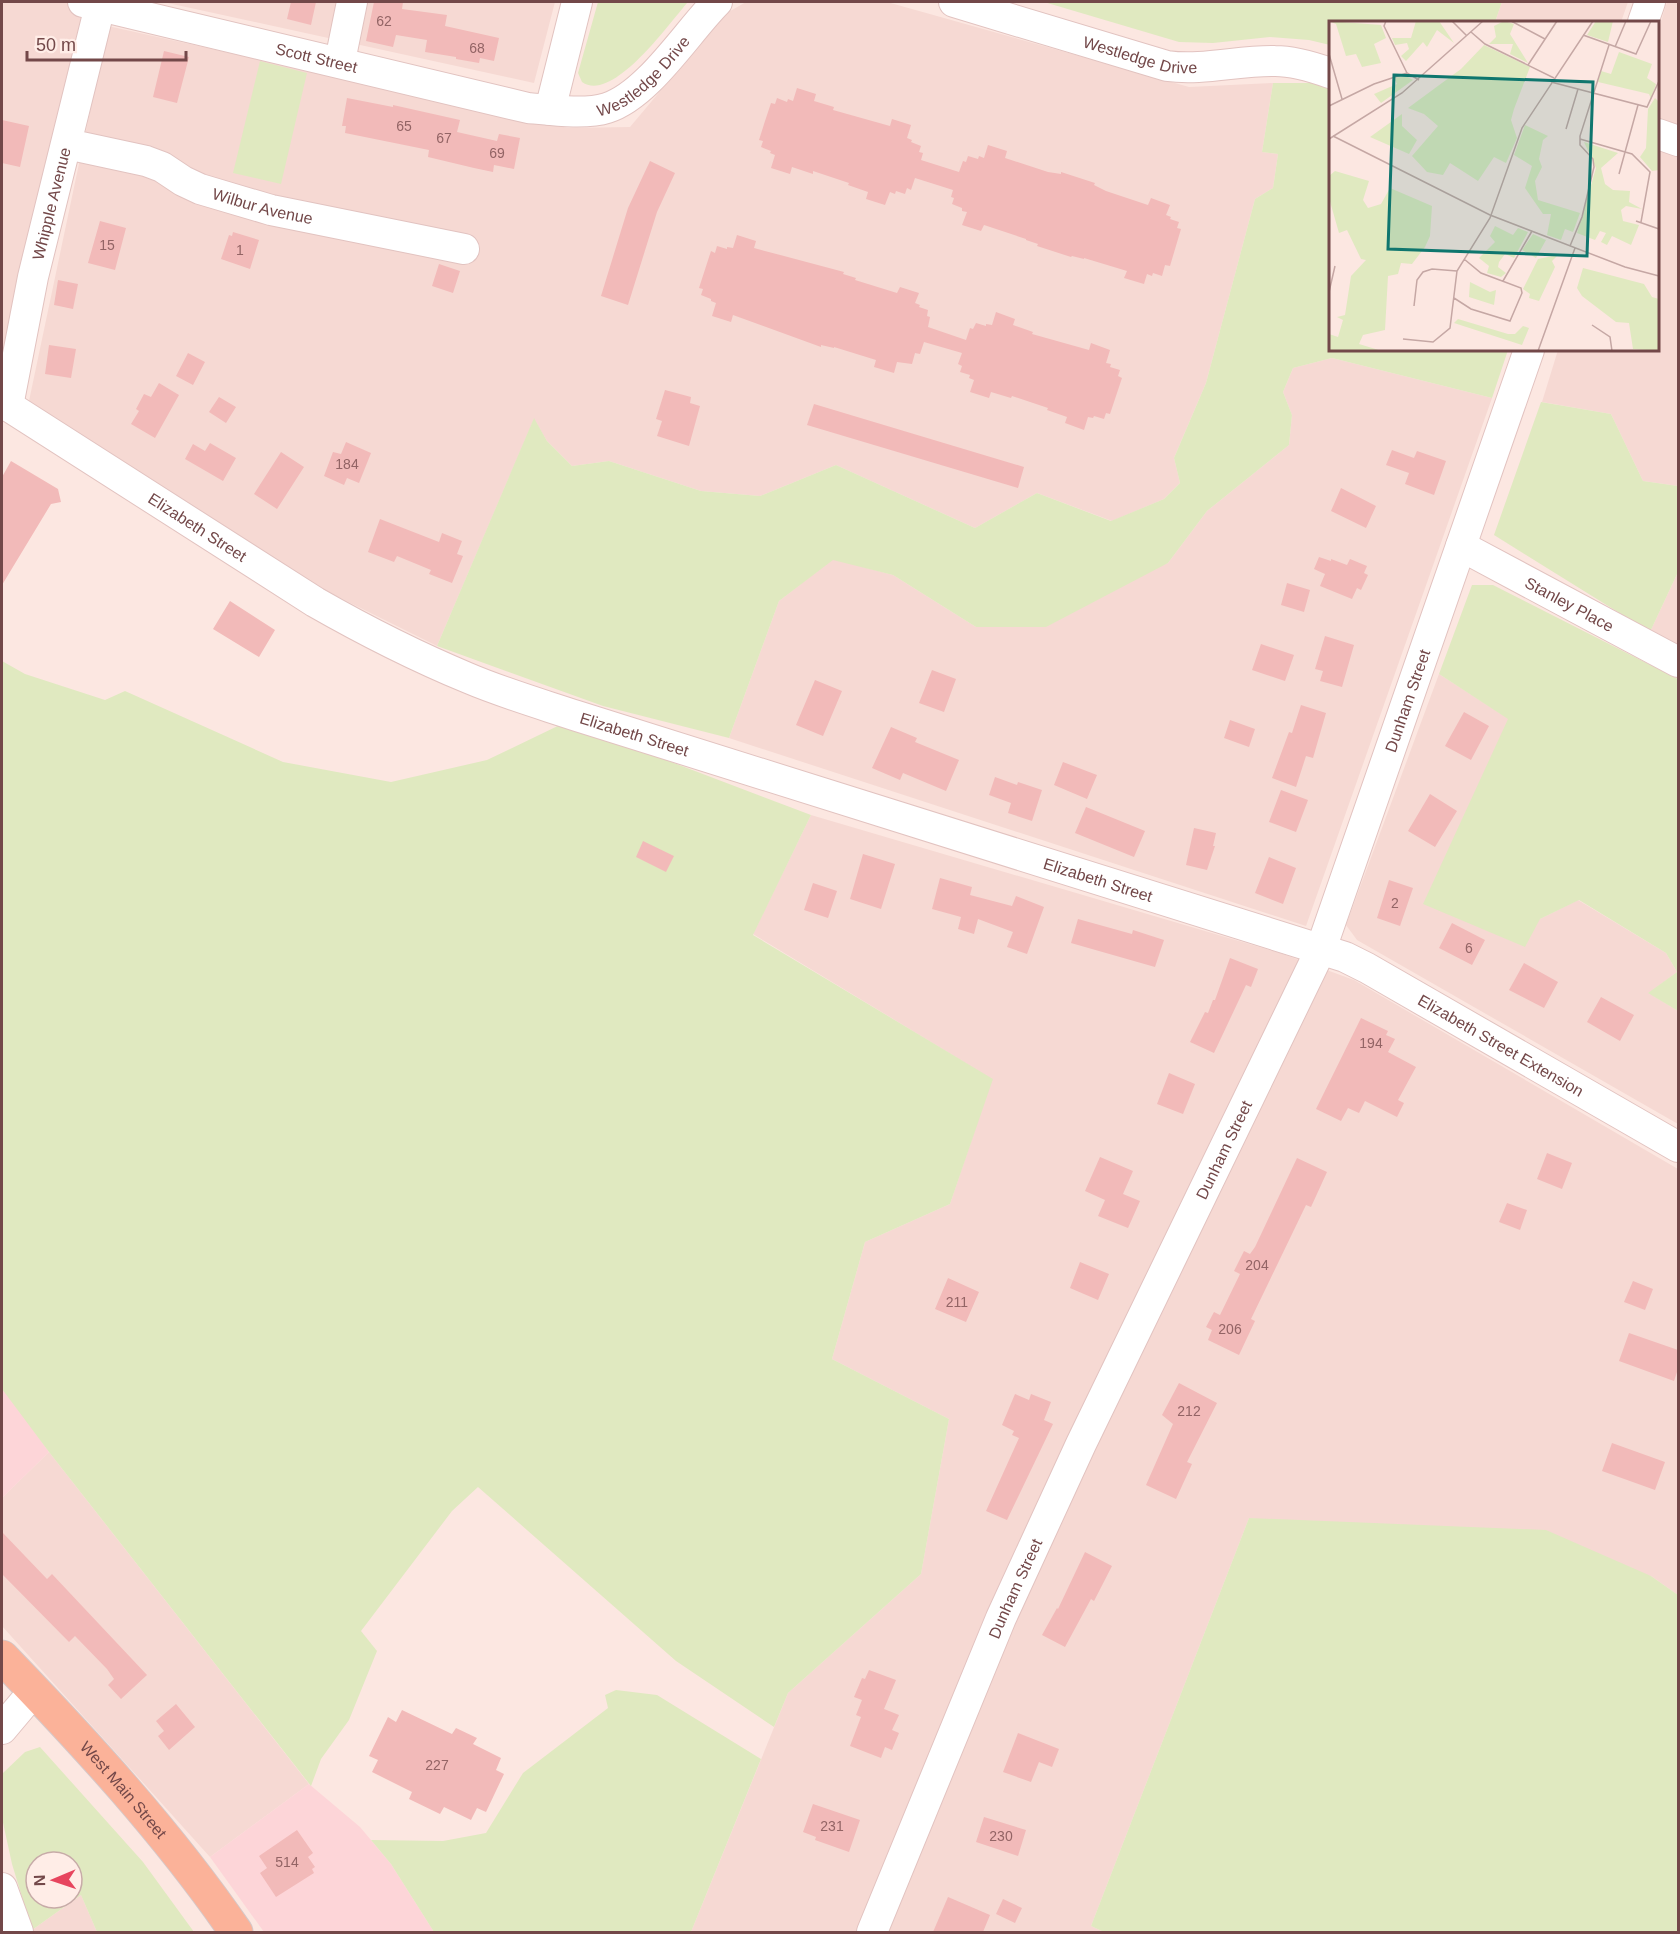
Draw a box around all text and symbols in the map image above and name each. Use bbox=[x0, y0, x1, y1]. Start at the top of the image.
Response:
house number: 62 bbox=[376, 13, 392, 29]
inset map bbox=[1329, 21, 1659, 351]
scale bar bbox=[27, 24, 186, 62]
street label: Westledge Drive bbox=[595, 33, 693, 119]
street label: Westledge Drive bbox=[1081, 33, 1197, 76]
text: 50 m bbox=[36, 35, 76, 55]
street label: Scott Street bbox=[274, 40, 360, 76]
house number: 68 bbox=[469, 40, 485, 56]
house number: 65 bbox=[396, 118, 412, 134]
house number: 67 bbox=[436, 130, 452, 146]
house number: 69 bbox=[489, 145, 505, 161]
street label: Whipple Avenue bbox=[30, 146, 74, 262]
street label: Wilbur Avenue bbox=[210, 185, 314, 227]
house number: 15 bbox=[99, 237, 115, 253]
house number: 1 bbox=[236, 242, 244, 258]
house number: 184 bbox=[335, 456, 359, 472]
street label: Elizabeth Street bbox=[145, 490, 250, 565]
street label: Stanley Place bbox=[1522, 574, 1617, 635]
street label: Dunham Street bbox=[1382, 647, 1434, 754]
street label: Elizabeth Street bbox=[578, 709, 691, 760]
street label: Elizabeth Street bbox=[1041, 855, 1155, 905]
house number: 2 bbox=[1391, 895, 1399, 911]
house number: 6 bbox=[1465, 940, 1473, 956]
street label: Elizabeth Street Extension bbox=[1415, 991, 1586, 1100]
house number: 194 bbox=[1359, 1035, 1383, 1051]
street label: Dunham Street bbox=[1193, 1097, 1255, 1202]
house number: 204 bbox=[1245, 1257, 1269, 1273]
house number: 211 bbox=[946, 1294, 968, 1310]
house number: 206 bbox=[1218, 1321, 1242, 1337]
house number: 212 bbox=[1177, 1403, 1201, 1419]
street label: Dunham Street bbox=[986, 1536, 1045, 1641]
street label: West Main Street bbox=[77, 1738, 170, 1842]
house number: 227 bbox=[425, 1757, 449, 1773]
house number: 231 bbox=[820, 1818, 844, 1834]
house number: 230 bbox=[989, 1828, 1013, 1844]
north arrow bbox=[24, 1850, 84, 1910]
house number: 514 bbox=[275, 1854, 299, 1870]
text: N bbox=[31, 1874, 48, 1887]

